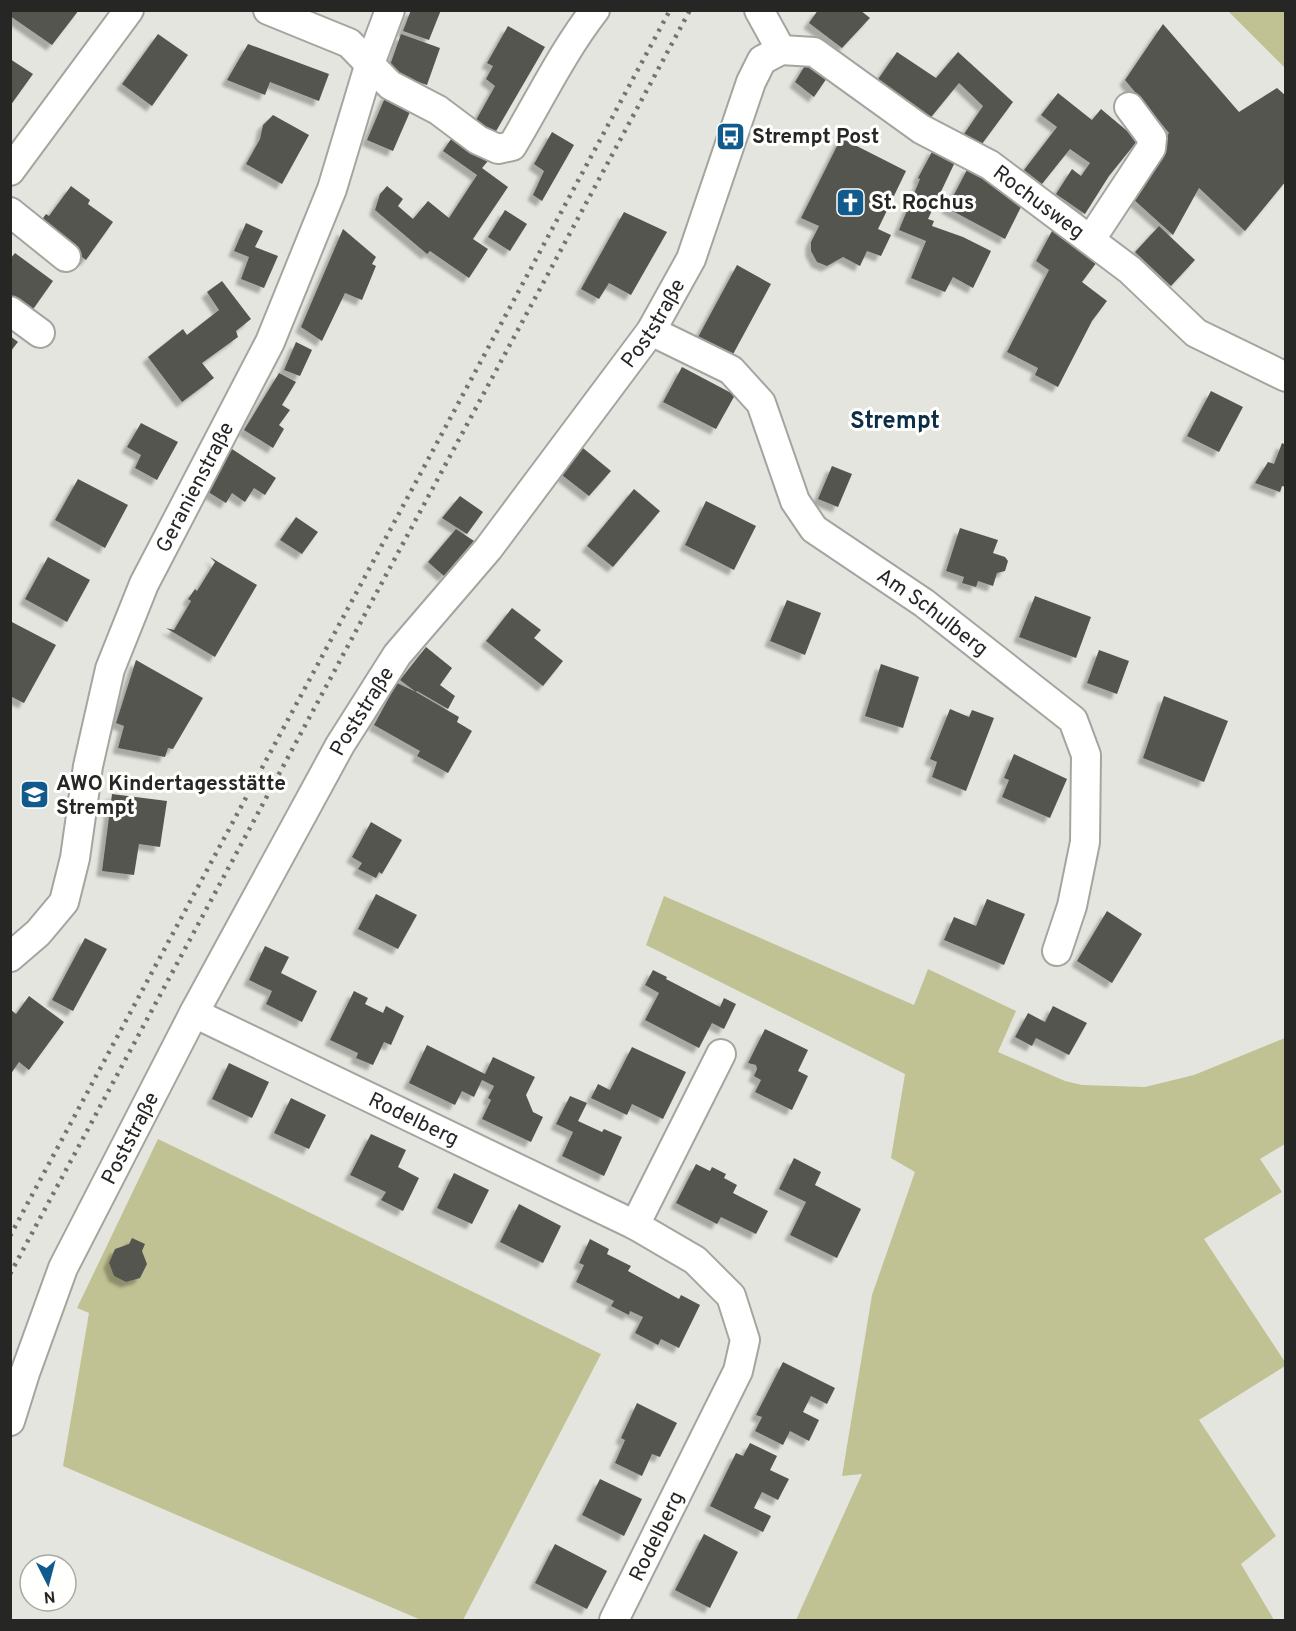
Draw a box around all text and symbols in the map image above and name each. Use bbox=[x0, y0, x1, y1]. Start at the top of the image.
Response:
bus stop icon: Strempt Post bbox=[715, 120, 747, 152]
place label: Strempt Post bbox=[752, 124, 879, 151]
street label: Rochusweg bbox=[987, 160, 1089, 246]
church icon: St. Rochus bbox=[834, 186, 866, 218]
place label: St. Rochus bbox=[871, 190, 974, 217]
street label: Poststraße bbox=[616, 274, 692, 374]
district label: Strempt bbox=[850, 407, 940, 437]
street label: Geranienstraße bbox=[151, 418, 241, 558]
street label: Am Schulberg bbox=[871, 563, 993, 663]
street label: Poststraße bbox=[325, 662, 401, 761]
place label: AWO Kindertagesstätte Strempt bbox=[56, 771, 286, 822]
school or university icon: AWO Kindertagesstätte Strempt bbox=[19, 779, 51, 811]
street label: Rodelberg bbox=[364, 1087, 463, 1153]
street label: Poststraße bbox=[96, 1088, 166, 1190]
street label: Rodelberg bbox=[624, 1487, 691, 1586]
north arrow bbox=[18, 1553, 78, 1613]
text: N bbox=[43, 1585, 56, 1606]

